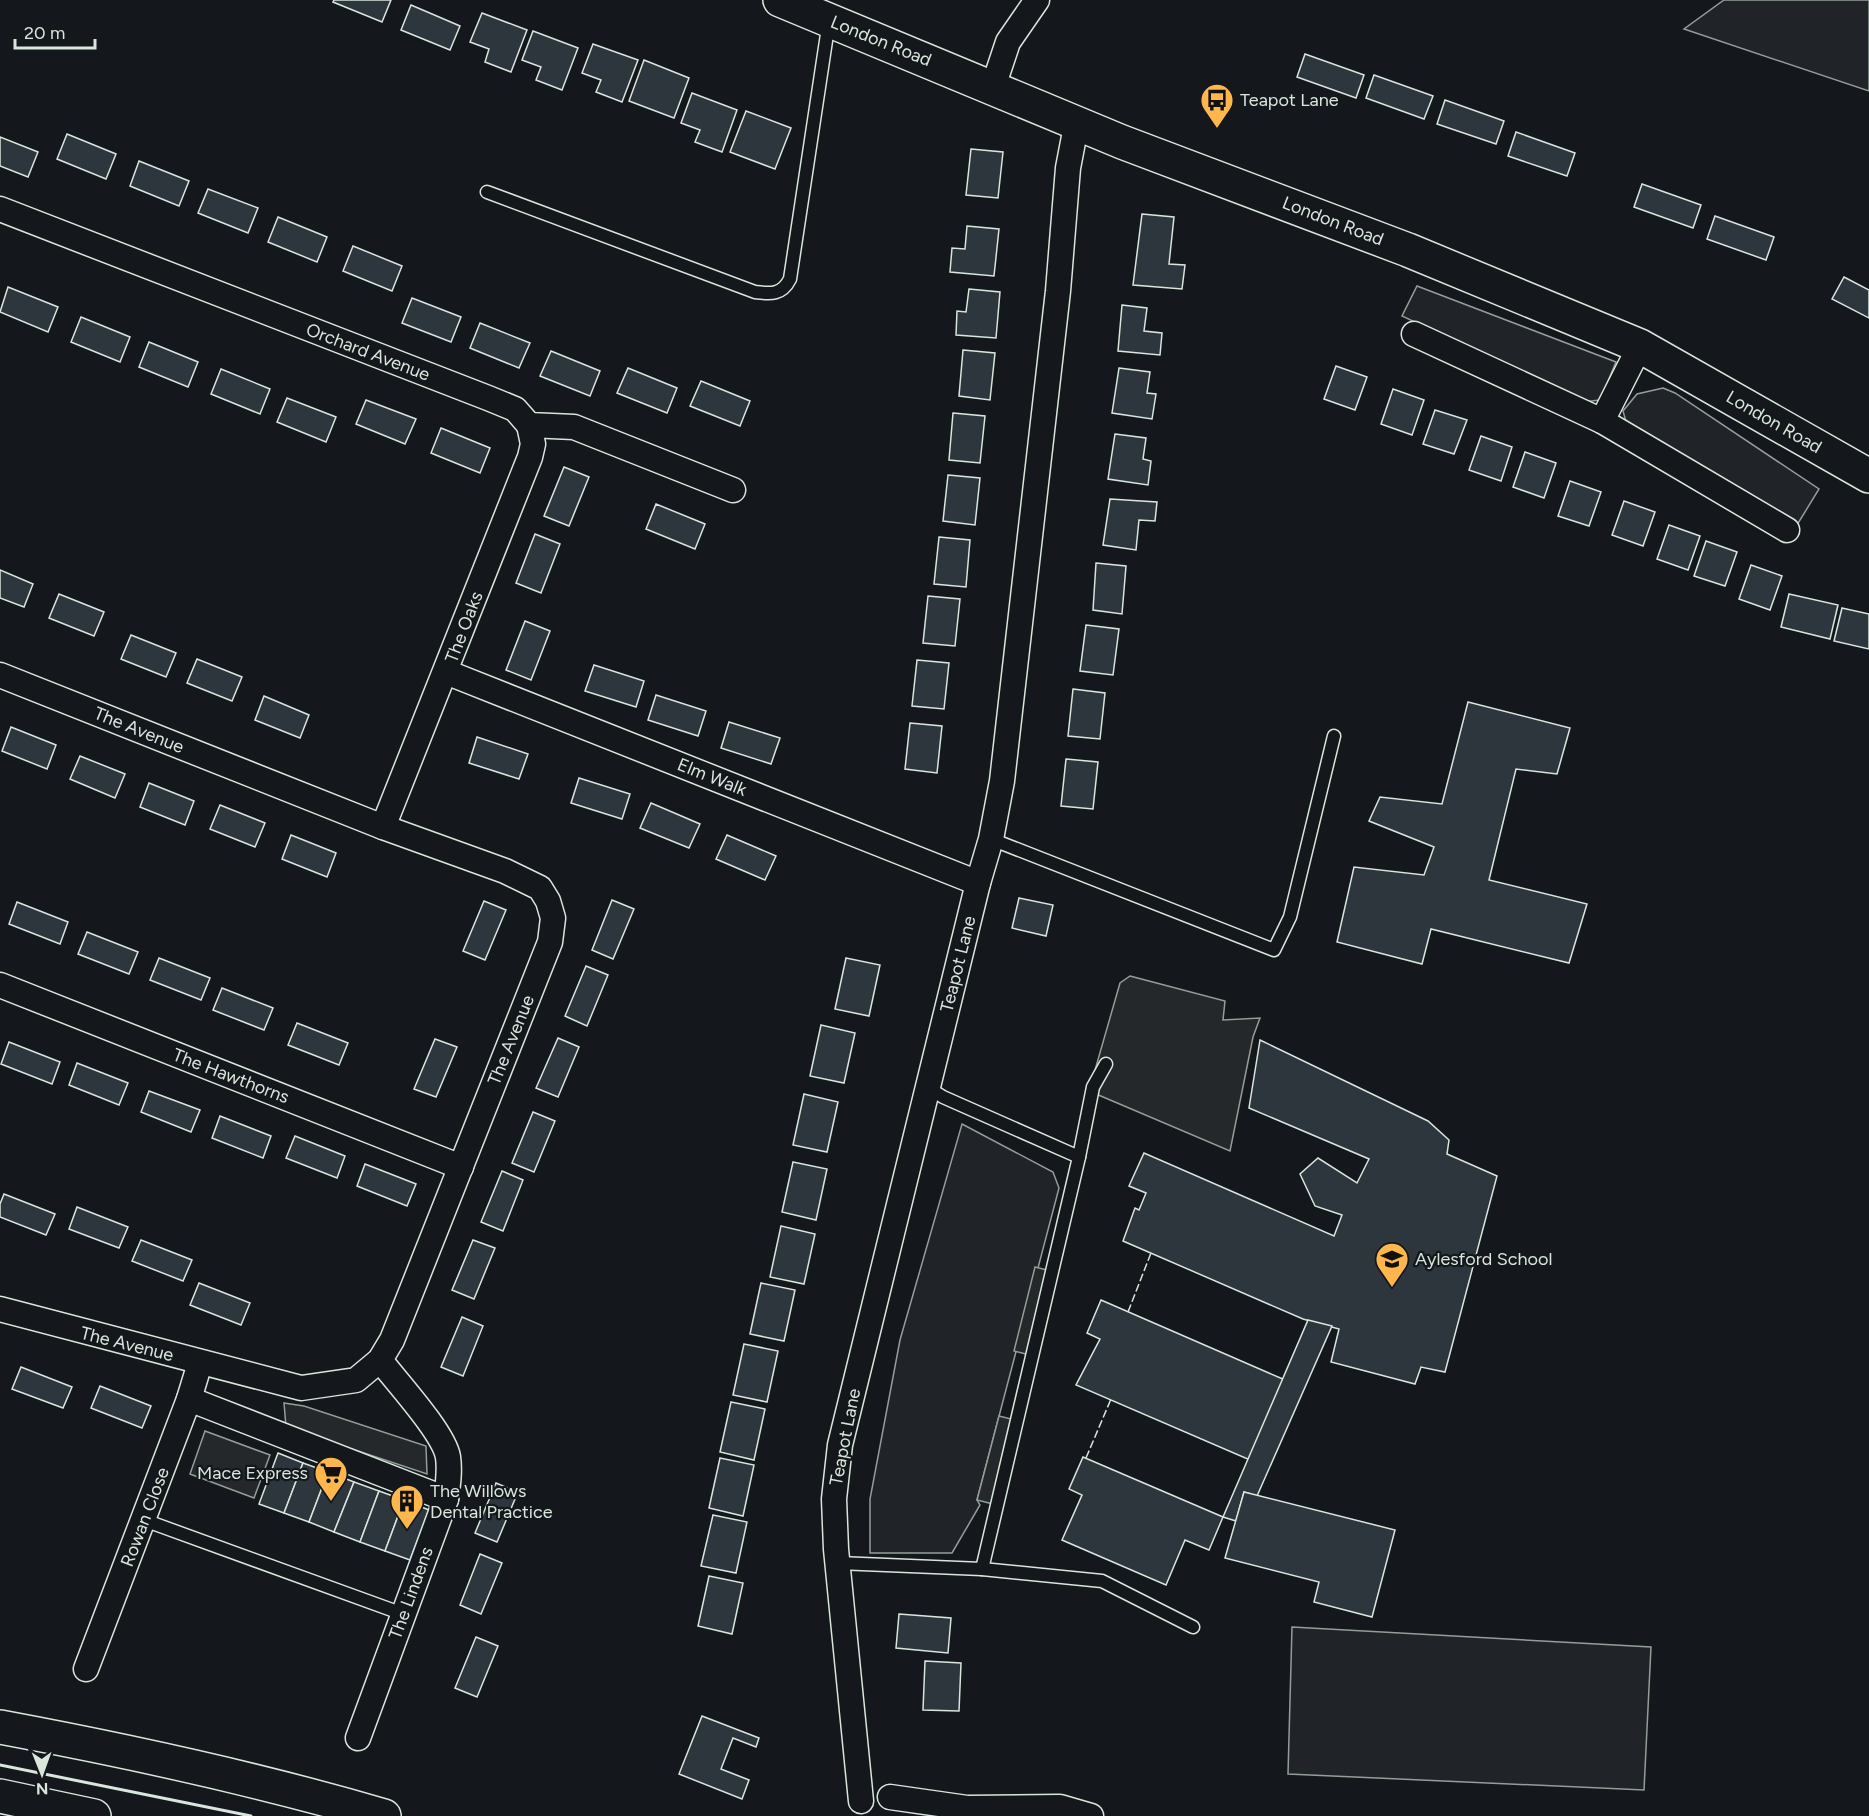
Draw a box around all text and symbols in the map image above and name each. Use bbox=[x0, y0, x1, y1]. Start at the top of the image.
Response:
street label: London Road bbox=[827, 11, 935, 71]
scale bar bbox=[15, 12, 94, 50]
text: 20 m bbox=[24, 22, 65, 44]
bus stop icon: Teapot Lane bbox=[1199, 82, 1235, 129]
place label: Teapot Lane bbox=[1240, 89, 1339, 111]
street label: London Road bbox=[1279, 192, 1387, 250]
street label: Orchard Avenue bbox=[303, 318, 433, 386]
street label: London Road bbox=[1722, 386, 1826, 458]
street label: The Oaks bbox=[440, 588, 488, 666]
street label: The Avenue bbox=[91, 702, 187, 758]
street label: Elm Walk bbox=[674, 753, 750, 801]
street label: Teapot Lane bbox=[935, 913, 981, 1014]
street label: The Avenue bbox=[483, 992, 539, 1088]
street label: The Hawthorns bbox=[170, 1044, 292, 1108]
school or university icon: Aylesford School bbox=[1374, 1241, 1410, 1288]
place label: Aylesford School bbox=[1415, 1248, 1552, 1270]
street label: The Avenue bbox=[78, 1322, 176, 1366]
street label: Teapot Lane bbox=[825, 1386, 865, 1487]
supermarket icon: Mace Express bbox=[313, 1455, 349, 1502]
place label: Mace Express bbox=[197, 1462, 308, 1484]
street label: Rowan Close bbox=[116, 1464, 174, 1570]
place label: The Willows Dental Practice bbox=[430, 1480, 553, 1523]
building icon: The Willows Dental Practice bbox=[389, 1483, 425, 1530]
street label: The Lindens bbox=[384, 1544, 438, 1642]
north arrow bbox=[12, 1744, 72, 1804]
text: N bbox=[36, 1779, 49, 1798]

